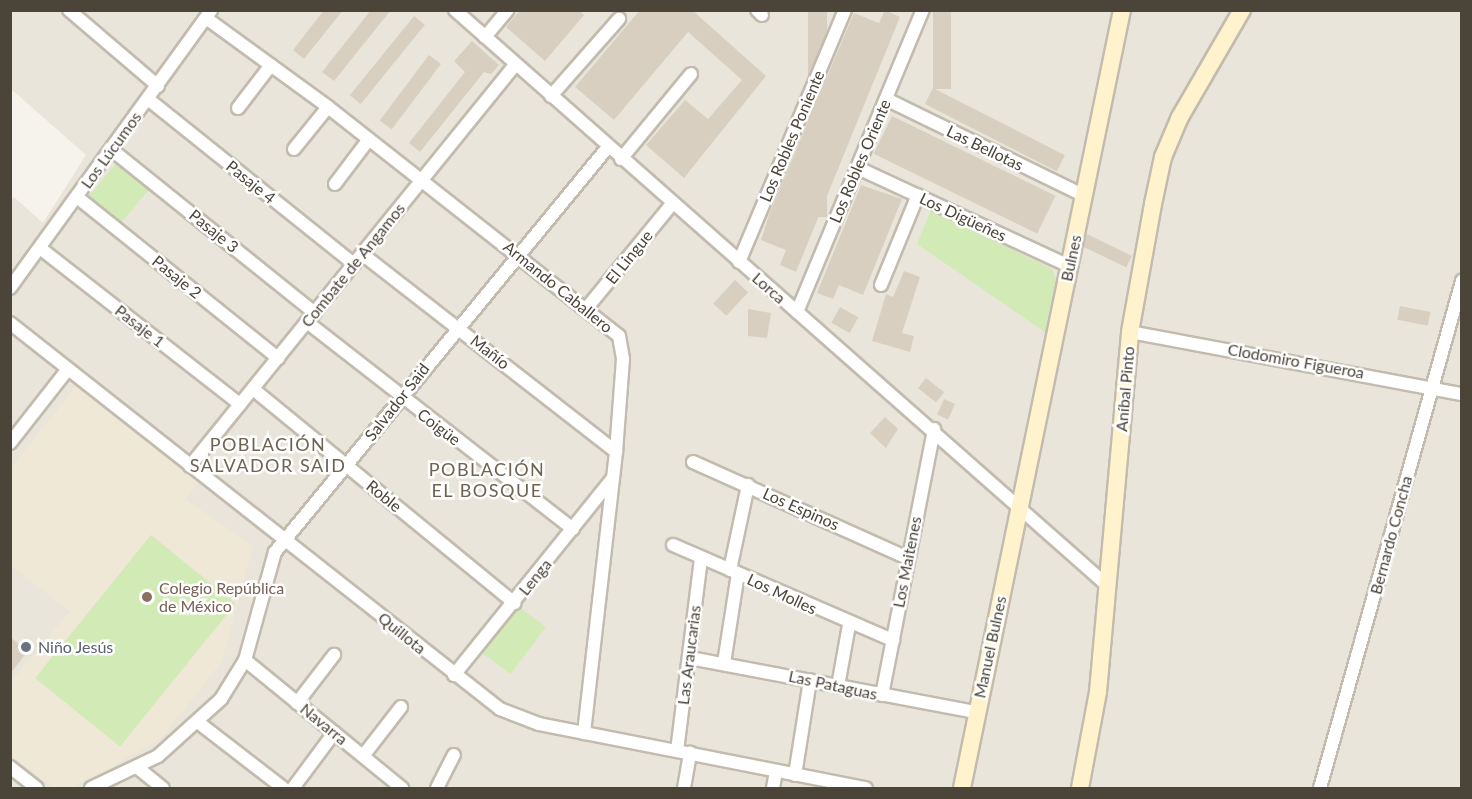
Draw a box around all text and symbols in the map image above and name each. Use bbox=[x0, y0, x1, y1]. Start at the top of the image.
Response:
street label: Los Robles Poniente bbox=[756, 67, 828, 205]
street label: Los Robles Oriente bbox=[825, 96, 895, 226]
street label: Los Lúcumos bbox=[77, 108, 145, 192]
street label: Las Bellotas bbox=[944, 121, 1026, 175]
street label: Pasaje 4 bbox=[222, 156, 280, 208]
street label: Los Digüeñes bbox=[917, 189, 1009, 245]
street label: Combate de Angamos bbox=[297, 199, 409, 331]
street label: Pasaje 3 bbox=[185, 205, 243, 257]
street label: El Lingue bbox=[601, 226, 657, 288]
street label: Bulnes bbox=[1057, 233, 1085, 283]
street label: Armando Caballero bbox=[500, 237, 616, 337]
street label: Pasaje 2 bbox=[148, 251, 206, 303]
street label: Lorca bbox=[748, 268, 790, 308]
street label: Pasaje 1 bbox=[111, 301, 169, 351]
street label: Mañío bbox=[467, 331, 513, 373]
street label: Clodomiro Figueroa bbox=[1226, 340, 1366, 382]
street label: Aníbal Pinto bbox=[1112, 346, 1138, 432]
street label: Salvador Said bbox=[361, 359, 433, 445]
street label: Coigüe bbox=[414, 405, 464, 449]
district label: POBLACIÓN SALVADOR SAID bbox=[190, 434, 346, 476]
district label: POBLACIÓN EL BOSQUE bbox=[429, 459, 545, 502]
street label: Bernardo Concha bbox=[1366, 474, 1416, 596]
street label: Roble bbox=[363, 476, 405, 516]
street label: Los Espinos bbox=[760, 484, 842, 534]
street label: Los Maitenes bbox=[889, 515, 925, 609]
street label: Lenga bbox=[515, 555, 555, 599]
street label: Los Molles bbox=[744, 570, 820, 618]
place label: Colegio República de México bbox=[159, 578, 284, 616]
marker: Colegio República de México bbox=[140, 590, 154, 604]
street label: Manuel Bulnes bbox=[970, 594, 1010, 700]
street label: Las Araucarias bbox=[673, 604, 705, 706]
street label: Quillota bbox=[374, 608, 430, 658]
place label: Niño Jesús bbox=[38, 637, 114, 657]
marker: Niño Jesús bbox=[19, 640, 33, 654]
street label: Las Pataguas bbox=[787, 666, 879, 704]
street label: Navarra bbox=[296, 699, 352, 749]

